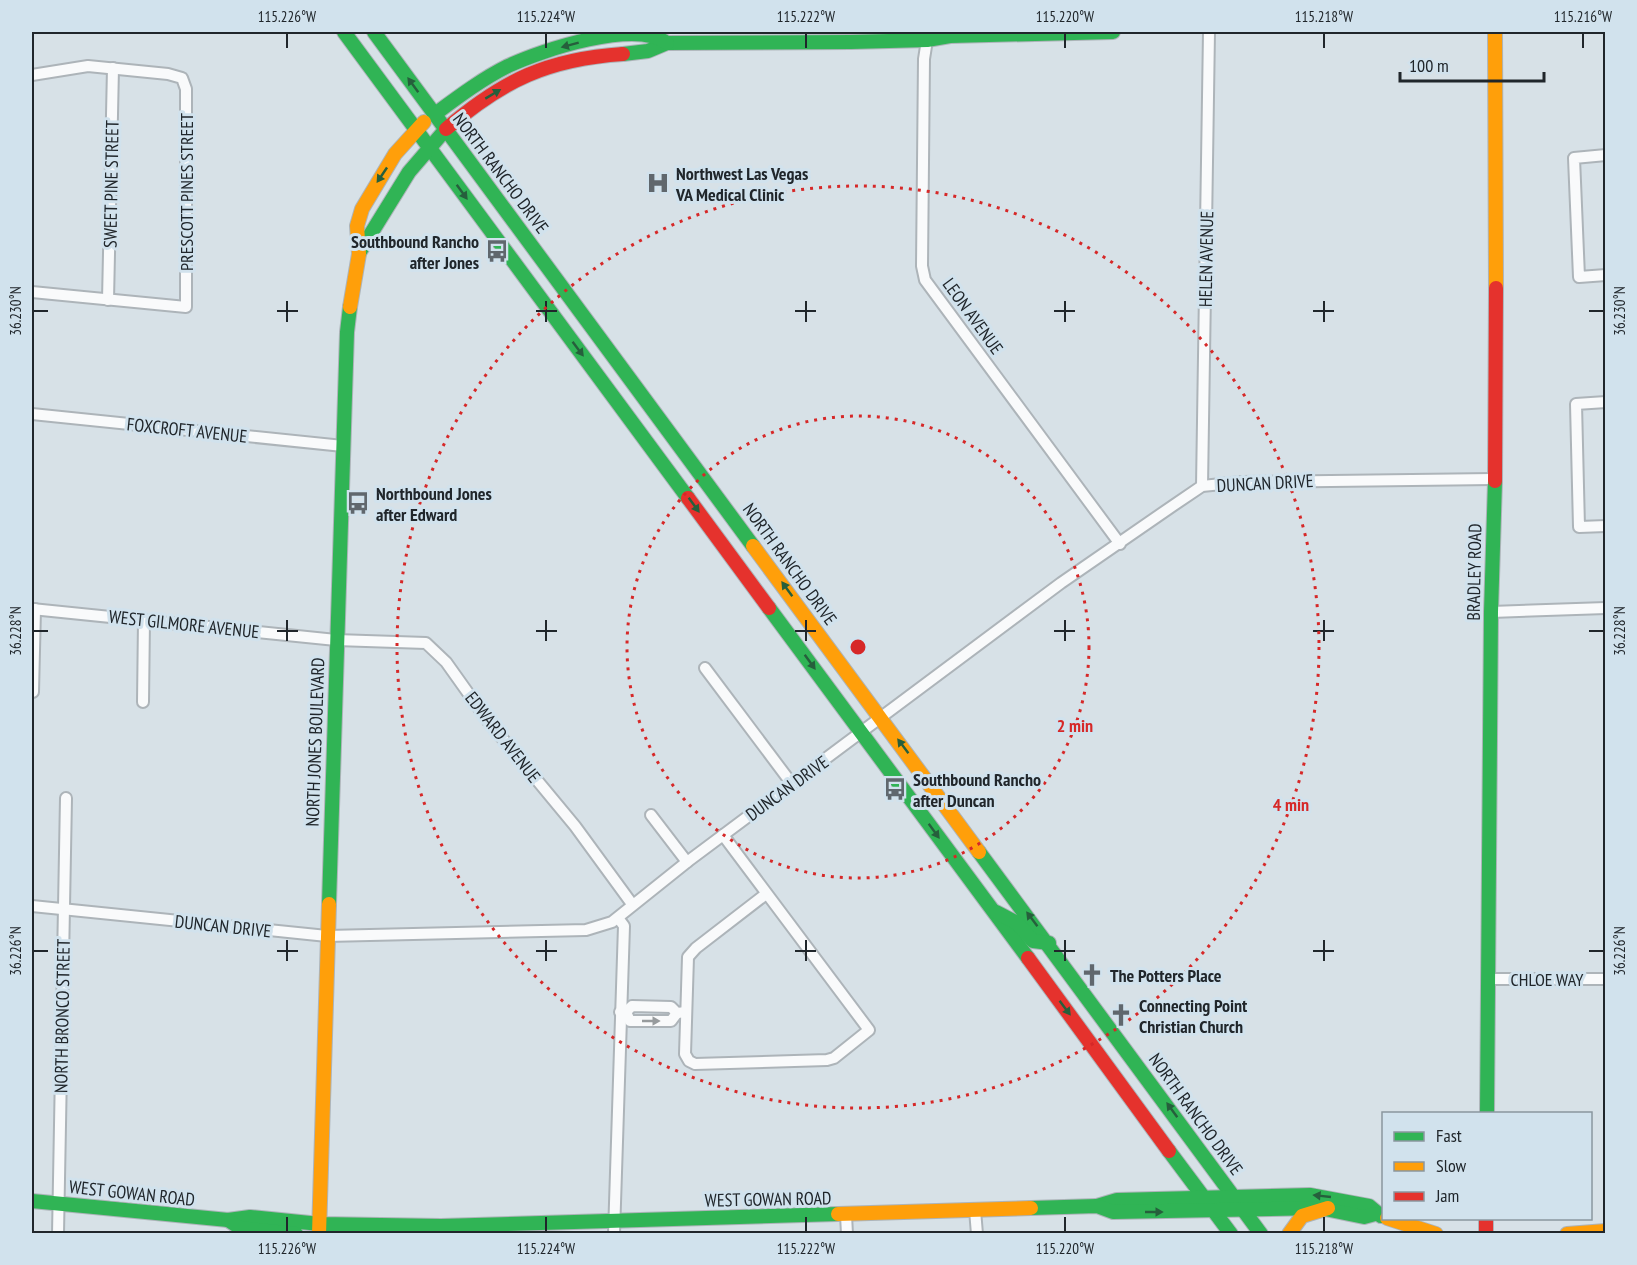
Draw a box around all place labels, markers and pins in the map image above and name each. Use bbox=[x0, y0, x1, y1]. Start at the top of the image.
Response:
place label: Northwest Las Vegas VA Medical Clinic bbox=[675, 162, 808, 206]
hospital icon: Northwest Las Vegas VA Medical Clinic bbox=[645, 170, 671, 196]
place label: Southbound Rancho after Jones bbox=[351, 230, 479, 274]
bus stop icon: Southbound Rancho after Jones bbox=[484, 238, 510, 264]
place label: Northbound Jones after Edward bbox=[376, 482, 492, 526]
bus stop icon: Northbound Jones after Edward bbox=[345, 490, 371, 516]
centre of rings bbox=[848, 637, 868, 657]
place label: Southbound Rancho after Duncan bbox=[913, 768, 1041, 812]
bus stop icon: Southbound Rancho after Duncan bbox=[882, 776, 908, 802]
church icon: The Potters Place bbox=[1079, 962, 1105, 988]
place label: The Potters Place bbox=[1110, 964, 1222, 987]
place label: Connecting Point Christian Church bbox=[1139, 994, 1248, 1038]
church icon: Connecting Point Christian Church bbox=[1108, 1002, 1134, 1028]

